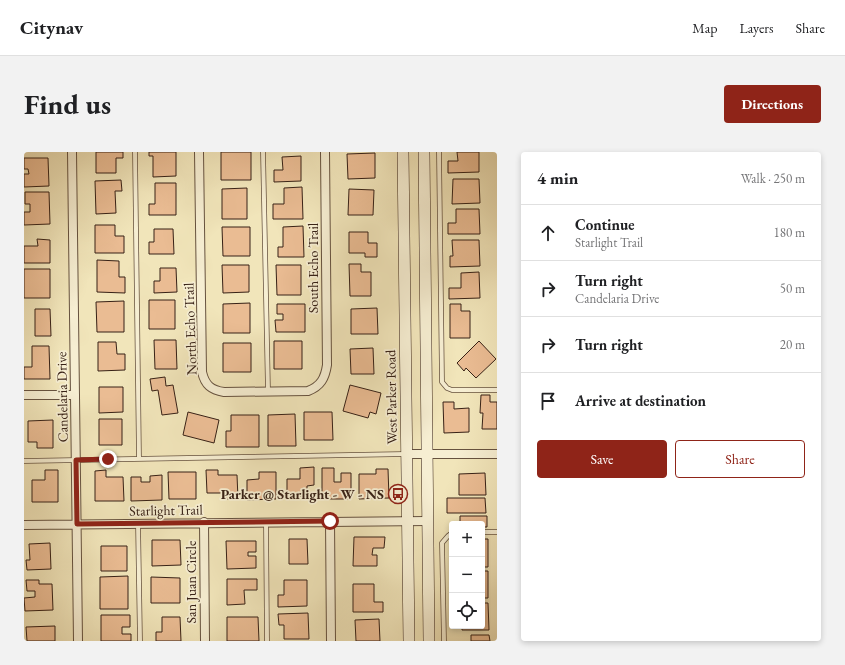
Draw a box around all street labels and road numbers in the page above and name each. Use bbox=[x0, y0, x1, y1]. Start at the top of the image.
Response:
street label: South Echo Trail bbox=[304, 222, 322, 313]
street label: North Echo Trail bbox=[179, 282, 201, 375]
street label: West Parker Road bbox=[381, 349, 401, 445]
street label: Candelaria Drive bbox=[52, 351, 72, 443]
street label: Starlight Trail bbox=[129, 500, 204, 520]
street label: San Juan Circle bbox=[182, 540, 200, 623]

